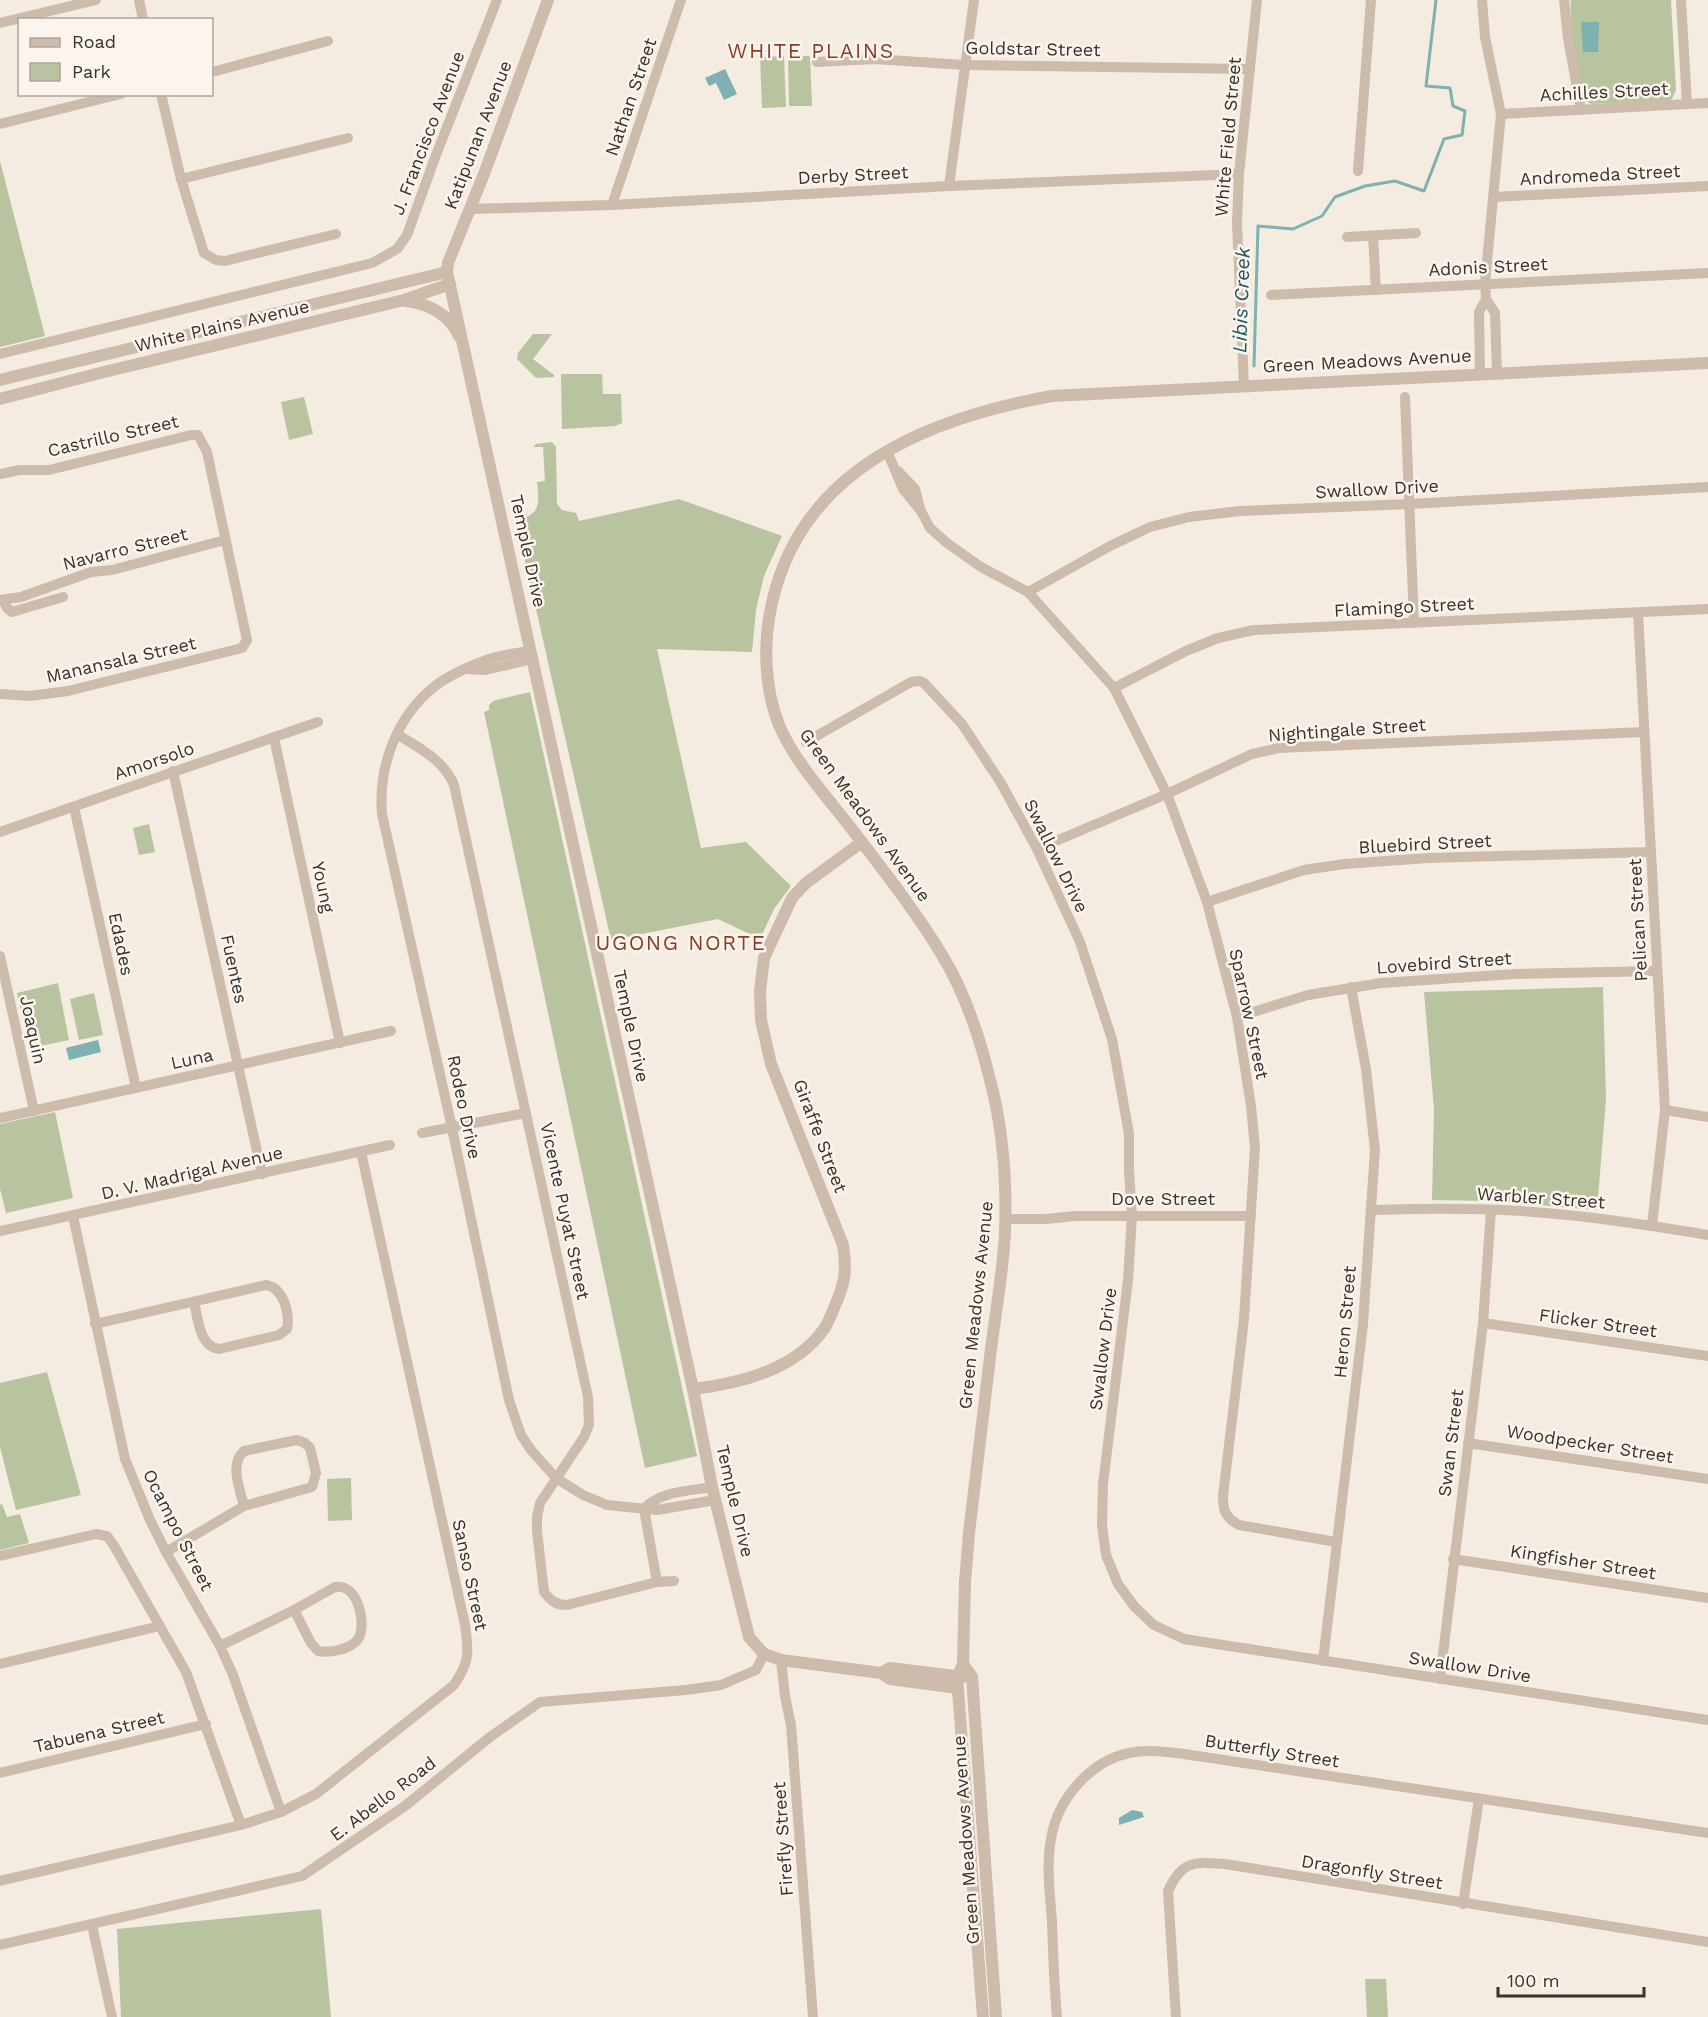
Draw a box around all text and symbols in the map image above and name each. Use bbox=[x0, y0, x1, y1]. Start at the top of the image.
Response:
legend bbox=[18, 18, 213, 96]
text: Road bbox=[72, 31, 116, 52]
street label: Nathan Street bbox=[601, 35, 661, 159]
street label: Goldstar Street bbox=[965, 37, 1101, 60]
district label: WHITE PLAINS bbox=[727, 38, 895, 63]
street label: J. Francisco Avenue bbox=[387, 48, 468, 218]
street label: White Field Street bbox=[1210, 56, 1245, 218]
street label: Katipunan Avenue bbox=[439, 57, 516, 212]
text: Park bbox=[72, 61, 111, 82]
street label: Achilles Street bbox=[1539, 78, 1669, 105]
street label: Andromeda Street bbox=[1519, 160, 1681, 189]
street label: Derby Street bbox=[797, 161, 909, 188]
water label: Libis Creek bbox=[1227, 246, 1255, 353]
street label: Adonis Street bbox=[1428, 253, 1549, 280]
street label: White Plains Avenue bbox=[133, 295, 311, 356]
street label: Green Meadows Avenue bbox=[1262, 345, 1472, 376]
street label: Castrillo Street bbox=[45, 410, 181, 461]
street label: Swallow Drive bbox=[1315, 475, 1439, 502]
street label: Temple Drive bbox=[506, 493, 551, 609]
street label: Navarro Street bbox=[60, 523, 190, 574]
street label: Flamingo Street bbox=[1333, 592, 1475, 621]
street label: Manansala Street bbox=[44, 632, 198, 687]
street label: Nightingale Street bbox=[1267, 713, 1427, 745]
street label: Green Meadows Avenue bbox=[795, 724, 935, 905]
street label: Amorsolo bbox=[111, 737, 197, 784]
street label: Swallow Drive bbox=[1020, 796, 1093, 916]
street label: Bluebird Street bbox=[1358, 829, 1493, 857]
street label: Pelican Street bbox=[1624, 857, 1651, 982]
street label: Young bbox=[308, 859, 339, 915]
street label: Edades bbox=[105, 911, 138, 977]
district label: UGONG NORTE bbox=[596, 930, 766, 955]
street label: Fuentes bbox=[217, 932, 252, 1005]
street label: Sparrow Street bbox=[1225, 947, 1274, 1081]
street label: Lovebird Street bbox=[1376, 947, 1513, 978]
street label: Temple Drive bbox=[609, 968, 654, 1084]
street label: Joaquin bbox=[16, 994, 51, 1066]
street label: Luna bbox=[169, 1044, 215, 1073]
street label: Rodeo Drive bbox=[443, 1053, 486, 1161]
street label: Giraffe Street bbox=[789, 1076, 852, 1196]
street label: Vicente Puyat Street bbox=[536, 1120, 595, 1302]
street label: D. V. Madrigal Avenue bbox=[99, 1141, 285, 1204]
street label: Warbler Street bbox=[1476, 1183, 1606, 1212]
street label: Dove Street bbox=[1111, 1188, 1215, 1209]
street label: Green Meadows Avenue bbox=[954, 1200, 997, 1410]
street label: Heron Street bbox=[1329, 1264, 1360, 1379]
street label: Swallow Drive bbox=[1085, 1286, 1120, 1412]
street label: Flicker Street bbox=[1538, 1304, 1659, 1341]
street label: Swan Street bbox=[1433, 1388, 1468, 1498]
street label: Woodpecker Street bbox=[1505, 1420, 1676, 1467]
street label: Temple Drive bbox=[712, 1443, 759, 1559]
street label: Ocampo Street bbox=[139, 1466, 218, 1594]
street label: Sanso Street bbox=[448, 1517, 493, 1633]
street label: Kingfisher Street bbox=[1509, 1540, 1658, 1583]
street label: Swallow Drive bbox=[1407, 1646, 1533, 1687]
street label: Tabuena Street bbox=[32, 1706, 167, 1757]
street label: Butterfly Street bbox=[1203, 1730, 1341, 1772]
street label: Green Meadows Avenue bbox=[948, 1735, 983, 1945]
street label: E. Abello Road bbox=[326, 1752, 440, 1845]
street label: Firefly Street bbox=[768, 1781, 797, 1897]
street label: Dragonfly Street bbox=[1300, 1850, 1445, 1893]
scale bar bbox=[1498, 1960, 1644, 1998]
text: 100 m bbox=[1507, 1970, 1560, 1991]

